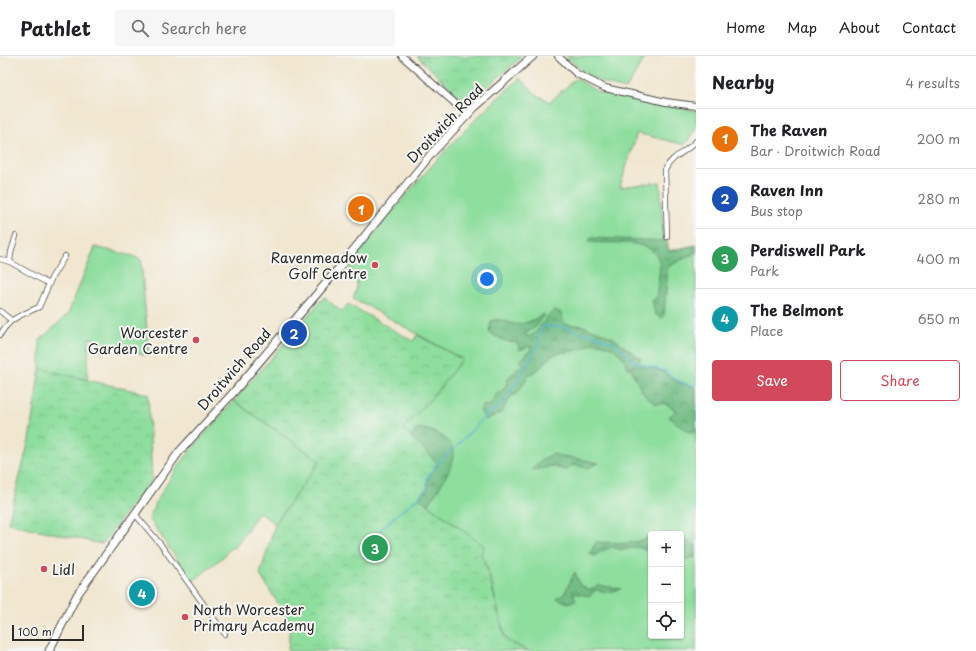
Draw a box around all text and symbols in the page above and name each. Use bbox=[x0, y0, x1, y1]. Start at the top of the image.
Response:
search box bbox=[115, 10, 395, 46]
text: Pathlet bbox=[20, 14, 91, 42]
text: Search here bbox=[161, 16, 247, 39]
icon: search bbox=[129, 17, 151, 39]
text: Home bbox=[726, 17, 765, 38]
text: Map bbox=[787, 17, 817, 38]
text: About bbox=[839, 17, 880, 38]
text: Contact bbox=[902, 17, 956, 38]
text: Nearby bbox=[712, 69, 774, 95]
text: 4 results bbox=[906, 73, 960, 92]
street label: Droitwich Road bbox=[402, 79, 488, 167]
text: The Raven bbox=[750, 118, 827, 141]
text: 1 bbox=[722, 129, 728, 148]
text: 200 m bbox=[917, 129, 960, 148]
text: Bar · Droitwich Road bbox=[750, 141, 881, 160]
text: Raven Inn bbox=[750, 178, 823, 201]
text: 2 bbox=[720, 189, 730, 208]
text: 280 m bbox=[918, 189, 960, 208]
pin: 1 bbox=[348, 194, 374, 224]
text: Bus stop bbox=[750, 201, 803, 220]
text: Perdiswell Park bbox=[750, 238, 865, 261]
place label: Ravenmeadow Golf Centre bbox=[271, 247, 367, 284]
text: 3 bbox=[721, 249, 729, 268]
text: 400 m bbox=[917, 249, 960, 268]
marker: Ravenmeadow Golf Centre bbox=[370, 260, 380, 270]
text: Park bbox=[750, 261, 779, 280]
your location bbox=[477, 269, 497, 289]
text: The Belmont bbox=[750, 298, 844, 321]
text: 4 bbox=[721, 309, 729, 328]
text: 650 m bbox=[918, 309, 960, 328]
pin: 2 bbox=[281, 318, 307, 348]
text: Place bbox=[750, 321, 783, 340]
place label: Worcester Garden Centre bbox=[88, 322, 188, 359]
street label: Droitwich Road bbox=[192, 323, 276, 415]
marker: Worcester Garden Centre bbox=[191, 335, 201, 345]
button: Save bbox=[712, 360, 832, 401]
button: Share bbox=[840, 360, 960, 401]
map controls bbox=[648, 531, 684, 639]
button: + bbox=[648, 531, 684, 567]
pin: 3 bbox=[362, 533, 388, 563]
place label: Lidl bbox=[52, 559, 75, 580]
marker: Lidl bbox=[39, 564, 49, 574]
button: − bbox=[648, 567, 684, 603]
pin: 4 bbox=[129, 578, 155, 608]
place label: North Worcester Primary Academy bbox=[193, 599, 315, 636]
button: locate bbox=[648, 603, 684, 639]
marker: North Worcester Primary Academy bbox=[180, 612, 190, 622]
scale bar bbox=[12, 623, 84, 642]
text: 100 m bbox=[18, 623, 52, 640]

